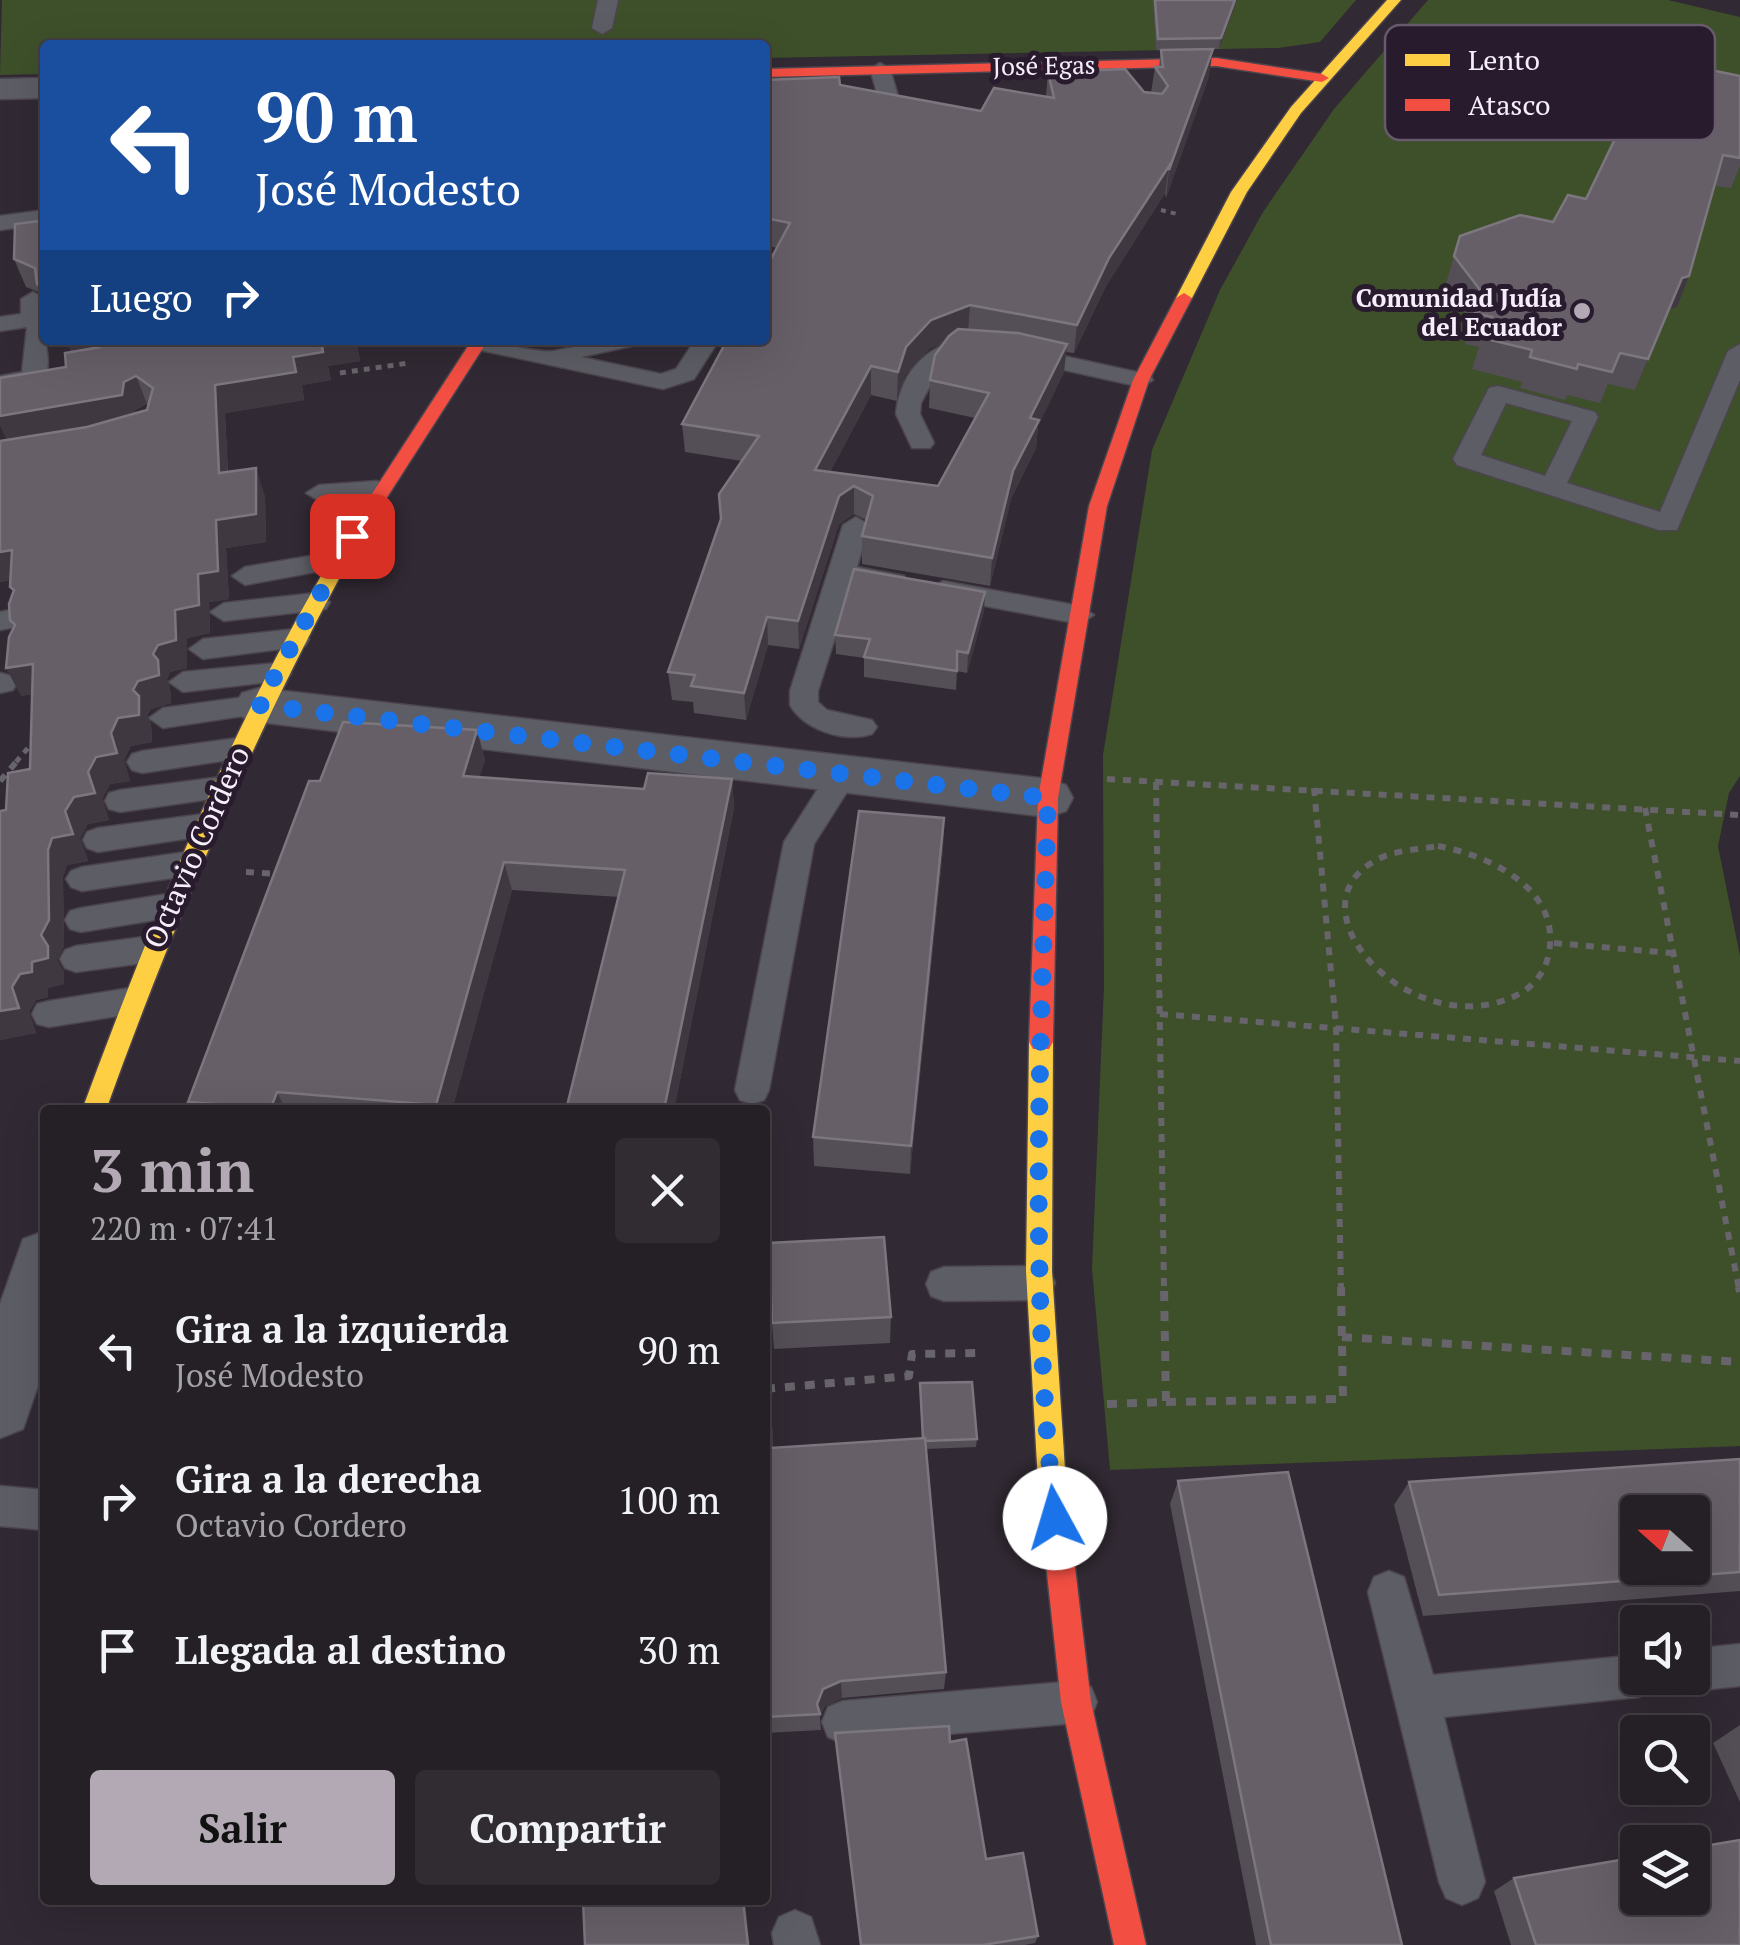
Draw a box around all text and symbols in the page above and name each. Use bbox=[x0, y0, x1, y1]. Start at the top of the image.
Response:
legend bbox=[1385, 25, 1715, 140]
text: Lento bbox=[1468, 41, 1540, 78]
street label: José Egas bbox=[992, 48, 1096, 82]
text: 90 m bbox=[255, 69, 418, 162]
icon: left bbox=[90, 80, 220, 210]
text: Atasco bbox=[1468, 86, 1550, 123]
text: José Modesto bbox=[255, 158, 521, 218]
icon: right bbox=[213, 270, 268, 325]
text: Luego bbox=[90, 273, 193, 323]
place label: Comunidad Judía del Ecuador bbox=[1356, 281, 1562, 343]
marker: Comunidad Judía del Ecuador bbox=[1571, 300, 1593, 322]
pin bbox=[310, 494, 395, 579]
icon: arrive bbox=[325, 509, 380, 564]
street label: Octavio Cordero bbox=[134, 740, 258, 954]
text: 3 min bbox=[90, 1130, 254, 1209]
button: close bbox=[615, 1138, 720, 1243]
text: 220 m · 07:41 bbox=[90, 1207, 278, 1249]
text: Gira a la izquierda bbox=[175, 1304, 509, 1354]
icon: left bbox=[90, 1323, 145, 1378]
text: 90 m bbox=[637, 1325, 720, 1375]
text: José Modesto bbox=[175, 1354, 364, 1396]
text: Gira a la derecha bbox=[175, 1454, 482, 1504]
position arrow bbox=[1003, 1466, 1107, 1570]
icon: right bbox=[90, 1473, 145, 1528]
text: 100 m bbox=[617, 1475, 720, 1525]
north arrow bbox=[1620, 1495, 1710, 1585]
map controls bbox=[1620, 1495, 1710, 1915]
text: Octavio Cordero bbox=[175, 1504, 407, 1546]
button: sound bbox=[1620, 1605, 1710, 1695]
icon: arrive bbox=[90, 1623, 145, 1678]
text: Llegada al destino bbox=[175, 1625, 506, 1675]
text: 30 m bbox=[637, 1625, 720, 1675]
button: search bbox=[1620, 1715, 1710, 1805]
button: Salir bbox=[90, 1770, 395, 1885]
button: Compartir bbox=[415, 1770, 720, 1885]
button: layers bbox=[1620, 1825, 1710, 1915]

